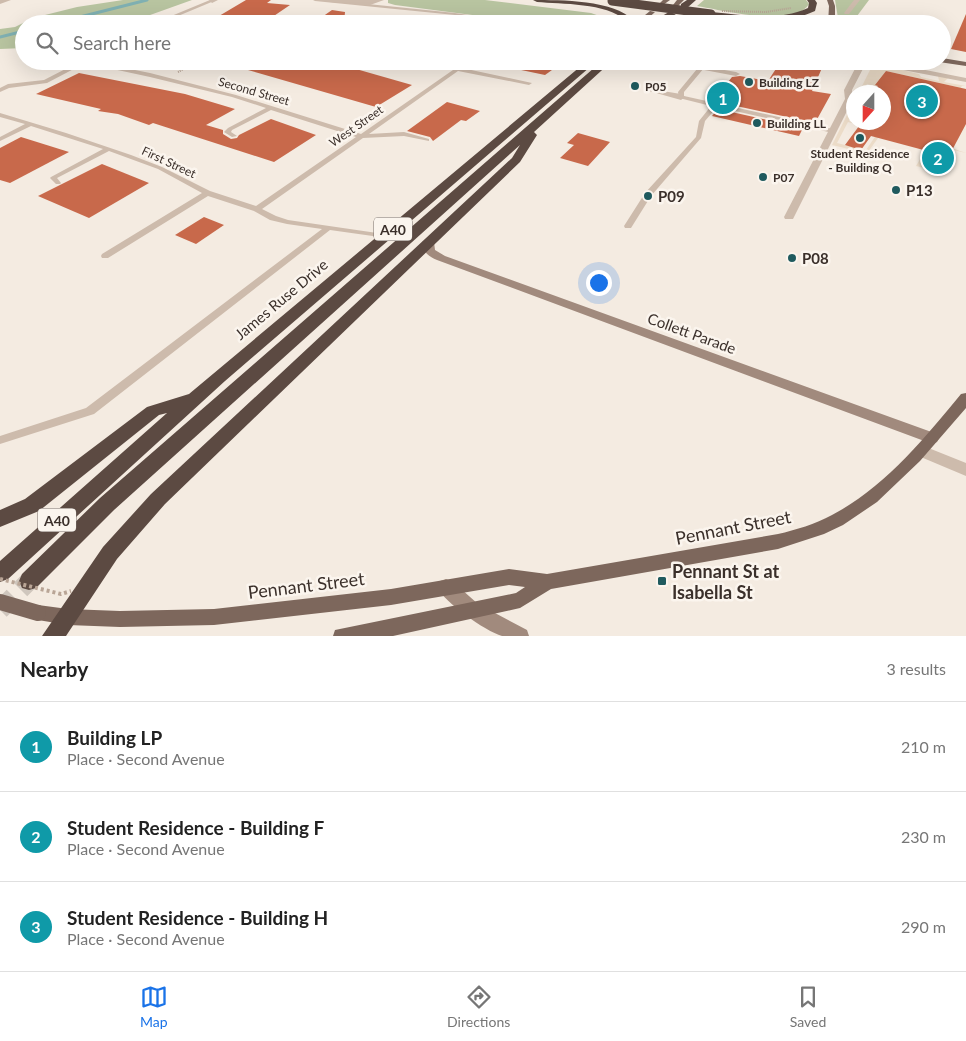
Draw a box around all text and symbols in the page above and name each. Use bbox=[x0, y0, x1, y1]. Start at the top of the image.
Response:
search box bbox=[15, 15, 951, 70]
icon: search bbox=[33, 29, 61, 57]
text: Search here bbox=[73, 31, 171, 54]
street label: Second Street bbox=[217, 74, 292, 109]
place label: Building LZ bbox=[759, 75, 819, 90]
marker: Building LZ bbox=[743, 76, 755, 88]
place label: P05 bbox=[645, 79, 666, 94]
pin: 1 bbox=[707, 79, 739, 117]
marker: P05 bbox=[629, 80, 641, 92]
pin: 3 bbox=[906, 82, 938, 120]
north arrow bbox=[846, 85, 891, 130]
street label: West Street bbox=[326, 102, 386, 150]
place label: Building LL bbox=[767, 116, 827, 131]
marker: Building LL bbox=[751, 117, 763, 129]
marker: Student Residence - Building Q bbox=[854, 132, 866, 144]
pin: 2 bbox=[922, 139, 954, 177]
street label: First Street bbox=[139, 143, 199, 181]
place label: Student Residence - Building Q bbox=[811, 146, 910, 175]
place label: P07 bbox=[773, 170, 794, 185]
marker: P07 bbox=[757, 171, 769, 183]
place label: P13 bbox=[906, 181, 933, 199]
marker: P13 bbox=[890, 184, 902, 196]
place label: P09 bbox=[658, 187, 685, 205]
marker: P09 bbox=[642, 190, 654, 202]
road number: A40 bbox=[374, 218, 412, 240]
place label: P08 bbox=[802, 249, 829, 267]
marker: P08 bbox=[786, 252, 798, 264]
street label: James Ruse Drive bbox=[231, 255, 331, 343]
your location bbox=[586, 270, 612, 296]
street label: Collett Parade bbox=[645, 309, 739, 357]
street label: Pennant Street bbox=[673, 505, 793, 549]
road number: A40 bbox=[38, 508, 76, 532]
place label: Pennant St at Isabella St bbox=[672, 560, 779, 603]
street label: Pennant Street bbox=[246, 567, 366, 603]
marker: Pennant St at Isabella St bbox=[656, 575, 668, 587]
text: Nearby bbox=[20, 656, 88, 681]
text: 3 results bbox=[886, 659, 946, 678]
text: Building LP bbox=[67, 726, 162, 749]
text: 1 bbox=[31, 737, 41, 756]
text: 210 m bbox=[901, 737, 946, 756]
text: Place · Second Avenue bbox=[67, 749, 225, 768]
text: Student Residence - Building F bbox=[67, 816, 324, 839]
text: 2 bbox=[31, 827, 41, 846]
text: 230 m bbox=[901, 827, 946, 846]
text: Place · Second Avenue bbox=[67, 839, 225, 858]
text: Student Residence - Building H bbox=[67, 906, 328, 929]
text: 3 bbox=[31, 917, 41, 936]
text: 290 m bbox=[901, 917, 946, 936]
text: Place · Second Avenue bbox=[67, 929, 225, 948]
tab: Map bbox=[140, 983, 168, 1030]
tab: Directions bbox=[447, 983, 510, 1030]
tab: Saved bbox=[790, 983, 826, 1030]

